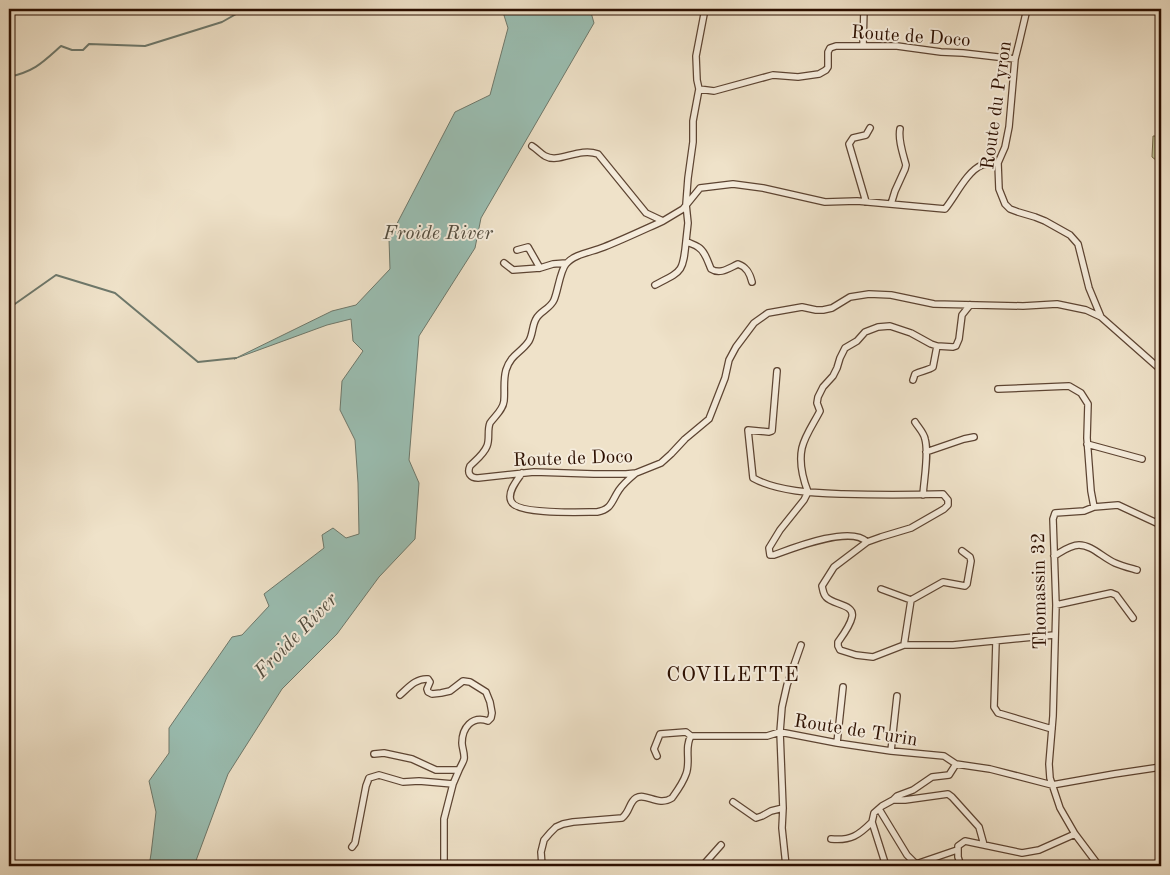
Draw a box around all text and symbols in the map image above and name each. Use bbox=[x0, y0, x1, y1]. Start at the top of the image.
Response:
street label: Route de Doco bbox=[850, 24, 971, 51]
street label: Route du Pyron bbox=[979, 40, 1016, 171]
water label: Froide River bbox=[382, 224, 493, 244]
street label: Route de Doco bbox=[513, 448, 633, 471]
street label: Thomassin 32 bbox=[1030, 532, 1051, 650]
water label: Froide River bbox=[250, 590, 342, 684]
district label: COVILETTE bbox=[666, 665, 800, 686]
street label: Route de Turin bbox=[793, 712, 919, 751]

